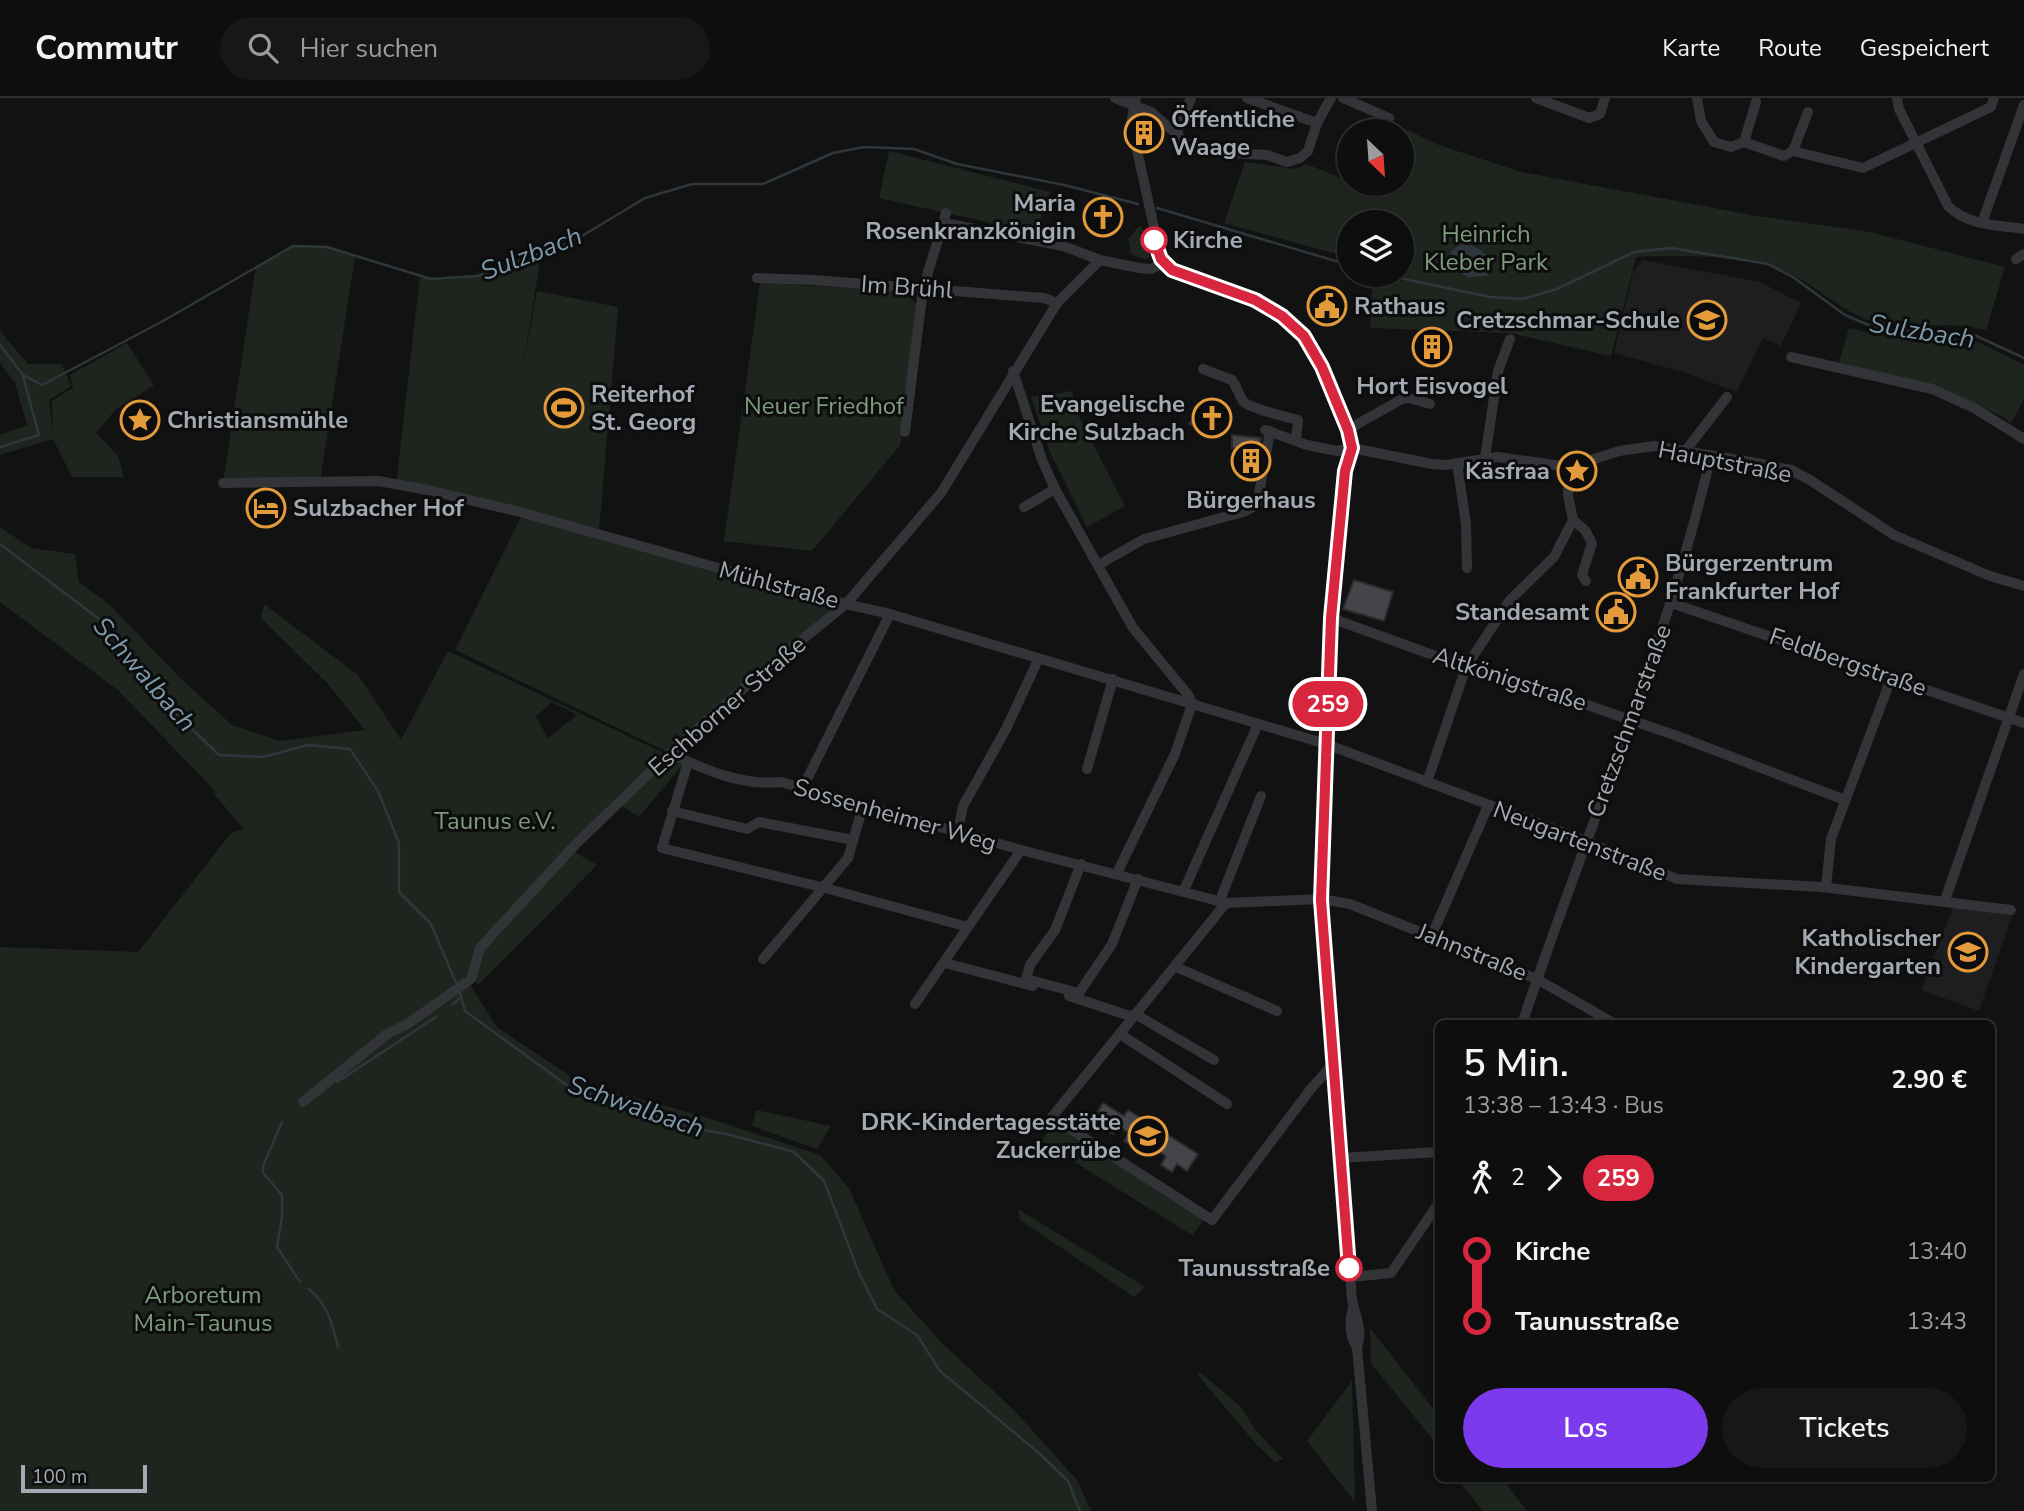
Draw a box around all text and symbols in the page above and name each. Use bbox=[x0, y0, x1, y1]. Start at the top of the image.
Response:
search box bbox=[220, 17, 710, 80]
text: Commutr bbox=[35, 26, 178, 71]
icon: search bbox=[244, 29, 282, 67]
text: Hier suchen bbox=[300, 31, 438, 66]
text: Karte bbox=[1662, 32, 1720, 64]
text: Route bbox=[1758, 32, 1822, 64]
text: Gespeichert bbox=[1860, 32, 1989, 64]
place label: Öffentliche Waage bbox=[1171, 103, 1295, 163]
building icon: Öffentliche Waage bbox=[1123, 112, 1165, 154]
north arrow bbox=[1337, 119, 1414, 196]
map controls bbox=[1337, 119, 1414, 287]
place label: Maria Rosenkranzkönigin bbox=[865, 187, 1076, 247]
church icon: Maria Rosenkranzkönigin bbox=[1082, 196, 1124, 238]
button: layers bbox=[1337, 210, 1414, 287]
water label: Sulzbach bbox=[475, 218, 587, 289]
park label: Heinrich Kleber Park bbox=[1424, 218, 1549, 278]
place label: Kirche bbox=[1173, 224, 1243, 256]
marker: Kirche bbox=[1141, 227, 1167, 253]
street label: Im Brühl bbox=[860, 268, 954, 306]
public building icon: Rathaus bbox=[1306, 285, 1348, 327]
place label: Rathaus bbox=[1354, 290, 1445, 322]
school or university icon: Cretzschmar-Schule bbox=[1686, 299, 1728, 341]
place label: Cretzschmar-Schule bbox=[1456, 304, 1680, 336]
water label: Sulzbach bbox=[1867, 306, 1977, 357]
building icon: Hort Eisvogel bbox=[1411, 326, 1453, 368]
place label: Hort Eisvogel bbox=[1356, 370, 1508, 402]
place label: Reiterhof St. Georg bbox=[591, 378, 696, 438]
sports icon: Reiterhof St. Georg bbox=[543, 387, 585, 429]
place label: Evangelische Kirche Sulzbach bbox=[1008, 388, 1185, 448]
park label: Neuer Friedhof bbox=[744, 390, 905, 422]
church icon: Evangelische Kirche Sulzbach bbox=[1191, 397, 1233, 439]
place icon: Christiansmühle bbox=[119, 399, 161, 441]
place label: Christiansmühle bbox=[167, 404, 348, 436]
street label: Hauptstraße bbox=[1656, 433, 1794, 491]
building icon: Bürgerhaus bbox=[1230, 440, 1272, 482]
place icon: Käsfraa bbox=[1556, 450, 1598, 492]
place label: Käsfraa bbox=[1465, 455, 1550, 487]
place label: Bürgerhaus bbox=[1186, 484, 1316, 516]
hotel icon: Sulzbacher Hof bbox=[245, 487, 287, 529]
place label: Sulzbacher Hof bbox=[293, 492, 465, 524]
place label: Bürgerzentrum Frankfurter Hof bbox=[1665, 547, 1841, 607]
street label: Mühlstraße bbox=[715, 554, 843, 616]
public building icon: Bürgerzentrum Frankfurter Hof bbox=[1617, 556, 1659, 598]
public building icon: Standesamt bbox=[1595, 591, 1637, 633]
place label: Standesamt bbox=[1455, 596, 1590, 628]
water label: Schwalbach bbox=[85, 609, 204, 739]
street label: Cretzschmarstraße bbox=[1579, 620, 1679, 822]
street label: Feldbergstraße bbox=[1765, 620, 1931, 704]
street label: Eschborner Straße bbox=[641, 629, 813, 783]
street label: Altkönigstraße bbox=[1429, 639, 1591, 719]
line badge: 259 bbox=[1288, 681, 1368, 727]
text: 259 bbox=[1306, 688, 1350, 720]
street label: Sossenheimer Weg bbox=[790, 771, 1000, 859]
street label: Neugartenstraße bbox=[1489, 793, 1671, 889]
park label: Taunus e.V. bbox=[434, 805, 556, 837]
street label: Jahnstraße bbox=[1411, 915, 1532, 989]
place label: Katholischer Kindergarten bbox=[1794, 922, 1942, 982]
school or university icon: Katholischer Kindergarten bbox=[1947, 931, 1989, 973]
text: 5 Min. bbox=[1463, 1038, 1569, 1089]
text: 2.90 € bbox=[1891, 1062, 1967, 1097]
water label: Schwalbach bbox=[563, 1067, 708, 1146]
text: 13:38 – 13:43 · Bus bbox=[1463, 1090, 1664, 1121]
place label: DRK-Kindertagesstätte Zuckerrübe bbox=[861, 1106, 1121, 1166]
school or university icon: DRK-Kindertagesstätte Zuckerrübe bbox=[1127, 1115, 1169, 1157]
icon: walk bbox=[1463, 1159, 1501, 1197]
icon: forward bbox=[1535, 1159, 1573, 1197]
text: 2 bbox=[1511, 1162, 1525, 1193]
text: 259 bbox=[1597, 1162, 1640, 1194]
text: Kirche bbox=[1515, 1234, 1590, 1269]
text: 13:40 bbox=[1907, 1236, 1967, 1267]
place label: Taunusstraße bbox=[1178, 1252, 1330, 1284]
marker: Taunusstraße bbox=[1336, 1255, 1362, 1281]
park label: Arboretum Main-Taunus bbox=[134, 1279, 272, 1339]
text: Taunusstraße bbox=[1515, 1304, 1679, 1339]
text: 13:43 bbox=[1907, 1306, 1967, 1337]
button: Los bbox=[1463, 1388, 1708, 1468]
button: Tickets bbox=[1722, 1388, 1967, 1468]
scale bar bbox=[21, 1462, 147, 1494]
text: 100 m bbox=[32, 1464, 87, 1490]

